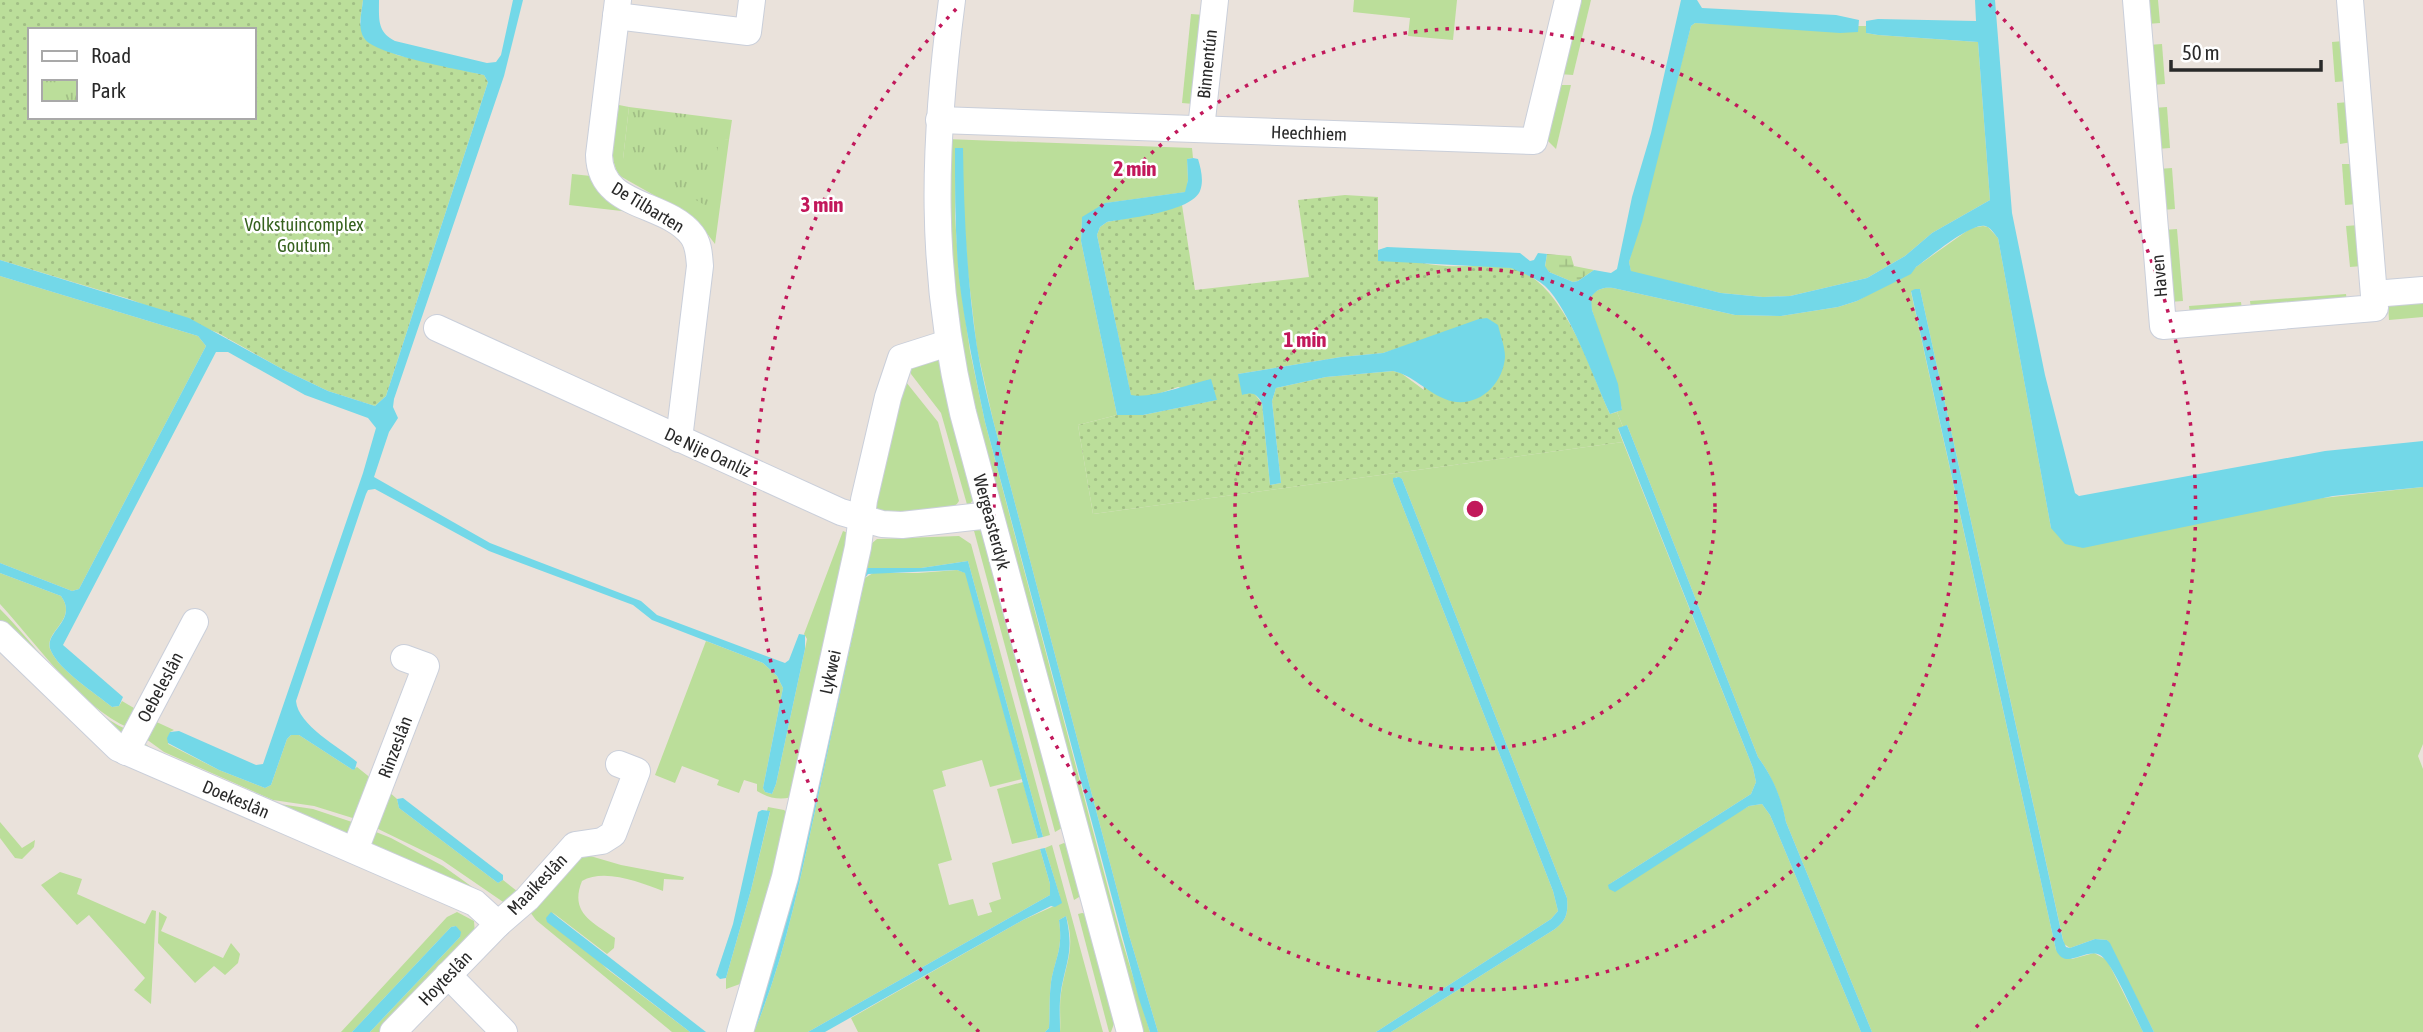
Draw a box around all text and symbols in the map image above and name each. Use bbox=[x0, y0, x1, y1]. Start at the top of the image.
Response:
legend bbox=[28, 28, 256, 119]
street label: Binnentún bbox=[1193, 28, 1221, 100]
scale bar bbox=[2171, 28, 2322, 72]
text: 50 m bbox=[2182, 40, 2220, 64]
text: Road bbox=[91, 43, 131, 67]
text: Park bbox=[91, 78, 126, 102]
street label: Heechhiem bbox=[1271, 121, 1347, 145]
text: 2 min bbox=[1114, 156, 1156, 180]
street label: De Tilbarten bbox=[608, 177, 688, 237]
text: 3 min bbox=[801, 192, 843, 216]
park label: Volkstuincomplex Goutum bbox=[245, 214, 364, 256]
street label: Haven bbox=[2147, 254, 2171, 298]
text: 1 min bbox=[1284, 327, 1326, 351]
street label: De Nije Oanliz bbox=[661, 423, 755, 481]
street label: Wergeasterdyk bbox=[969, 472, 1015, 572]
centre of rings bbox=[1463, 497, 1487, 521]
street label: Oebeleslân bbox=[133, 648, 187, 726]
street label: Lykwei bbox=[815, 648, 845, 696]
street label: Rinzeslân bbox=[374, 713, 416, 781]
street label: Doekeslân bbox=[199, 776, 273, 822]
street label: Maaikeslân bbox=[503, 849, 571, 919]
street label: Hoyteslân bbox=[414, 946, 476, 1010]

